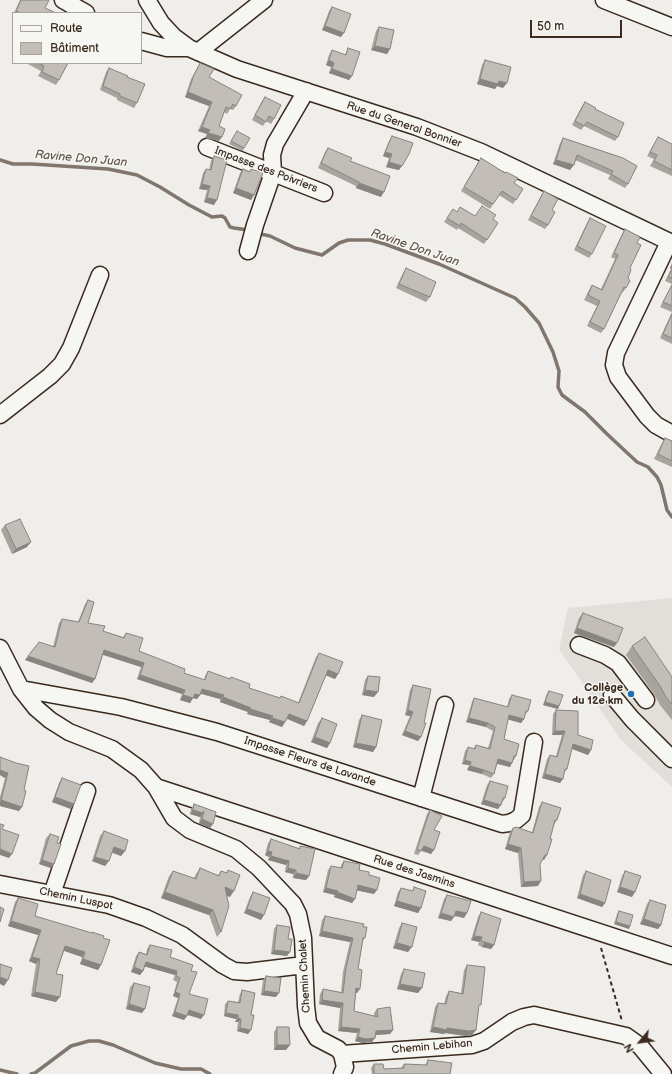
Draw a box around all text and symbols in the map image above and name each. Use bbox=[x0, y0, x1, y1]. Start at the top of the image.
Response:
legend bbox=[12, 12, 142, 64]
scale bar bbox=[532, 12, 624, 38]
text: 50 m bbox=[537, 19, 564, 34]
text: Route bbox=[50, 21, 82, 36]
text: Bâtiment bbox=[50, 41, 99, 56]
street label: Rue du General Bonnier bbox=[345, 99, 463, 151]
street label: Impasse des Poivriers bbox=[213, 144, 319, 196]
water label: Ravine Don Juan bbox=[34, 148, 128, 170]
water label: Ravine Don Juan bbox=[369, 226, 461, 270]
place label: Collège du 12e km bbox=[572, 681, 623, 707]
marker: Collège du 12e km bbox=[626, 689, 636, 699]
street label: Impasse Fleurs de Lavande bbox=[242, 734, 378, 790]
street label: Rue des Jasmins bbox=[371, 853, 457, 891]
street label: Chemin Luspot bbox=[38, 885, 114, 913]
street label: Chemin Chalet bbox=[296, 939, 314, 1013]
north arrow bbox=[620, 1022, 660, 1062]
street label: Chemin Lebihan bbox=[391, 1037, 473, 1057]
text: N bbox=[621, 1041, 637, 1055]

